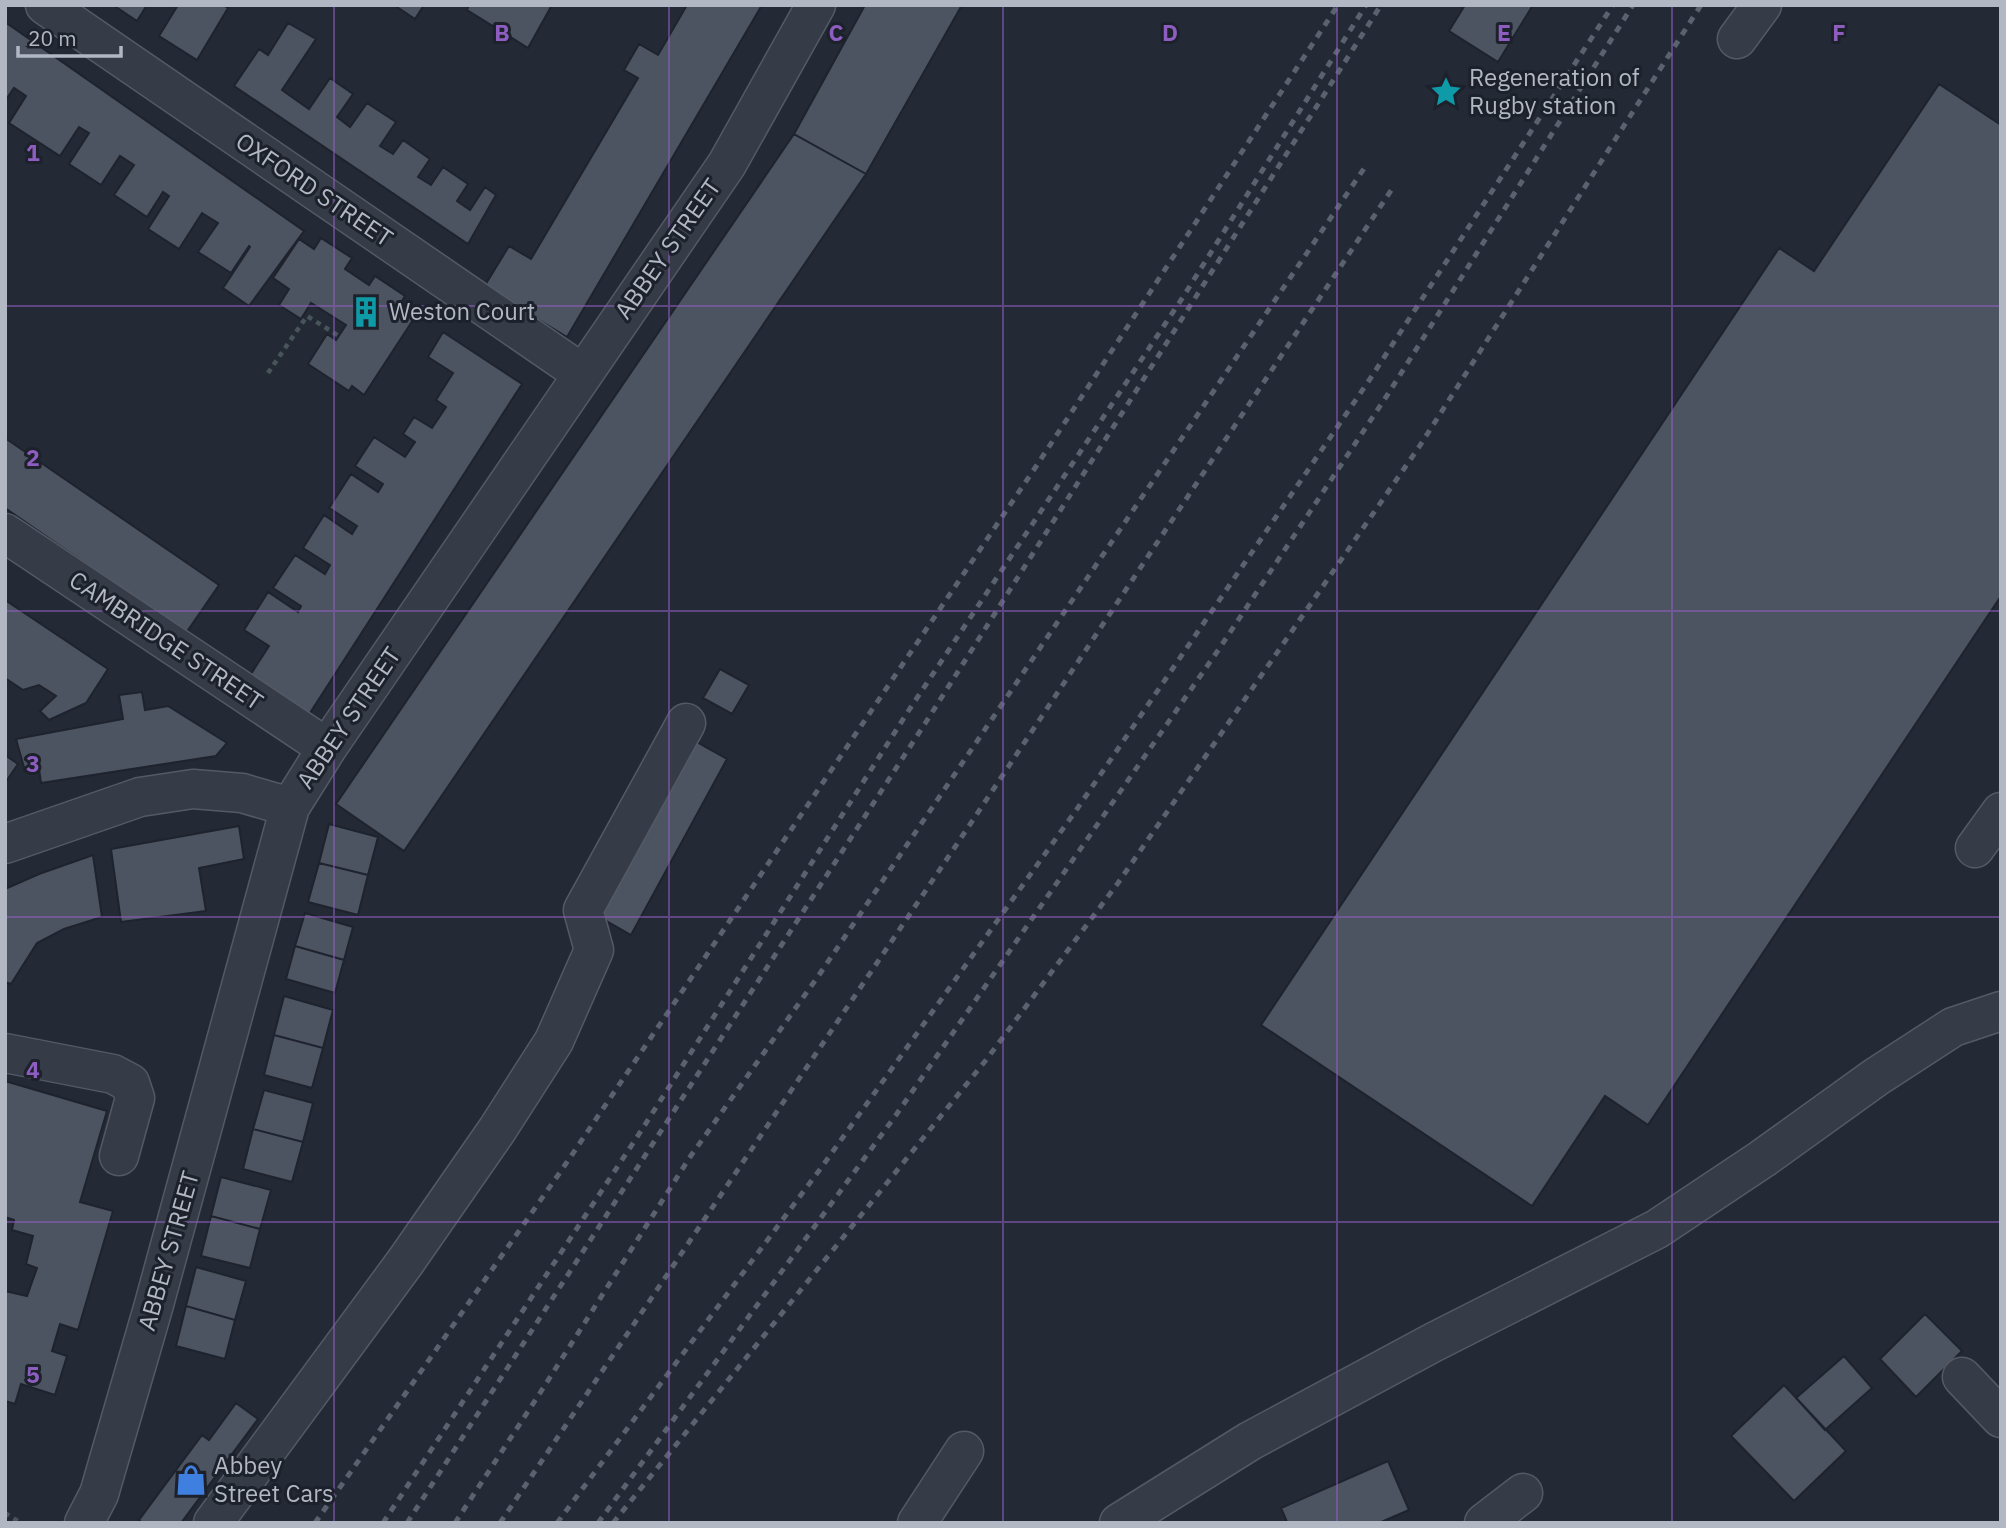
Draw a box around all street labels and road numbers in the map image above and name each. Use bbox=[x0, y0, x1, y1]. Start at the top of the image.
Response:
street label: OXFORD STREET bbox=[230, 125, 400, 254]
street label: ABBEY STREET bbox=[607, 172, 728, 325]
street label: CAMBRIDGE STREET bbox=[63, 563, 270, 717]
street label: ABBEY STREET bbox=[289, 640, 408, 795]
street label: ABBEY STREET bbox=[130, 1167, 206, 1334]

